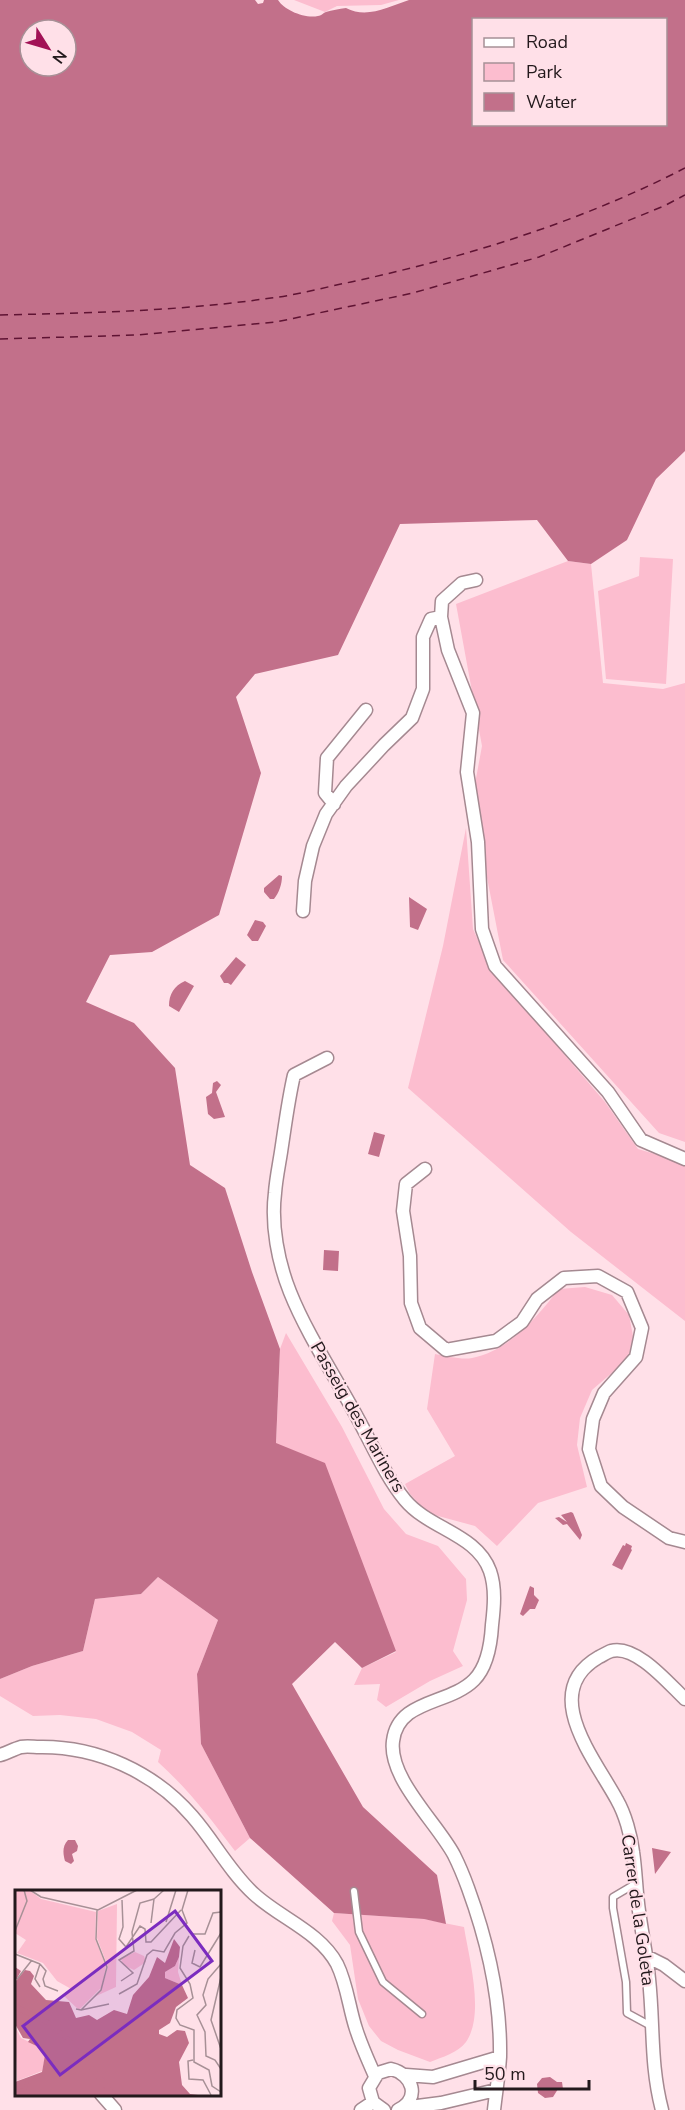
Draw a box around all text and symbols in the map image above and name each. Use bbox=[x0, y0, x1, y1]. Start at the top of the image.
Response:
north arrow bbox=[18, 18, 78, 78]
legend bbox=[472, 18, 667, 126]
text: Road bbox=[526, 30, 568, 54]
text: N bbox=[47, 45, 72, 68]
text: Park bbox=[526, 60, 563, 84]
text: Water bbox=[526, 90, 577, 114]
street label: Passeig des Mariners bbox=[305, 1337, 411, 1497]
street label: Carrer de la Goleta bbox=[615, 1833, 661, 1987]
inset map bbox=[15, 1890, 220, 2095]
scale bar bbox=[475, 2053, 589, 2091]
text: 50 m bbox=[484, 2062, 526, 2086]

